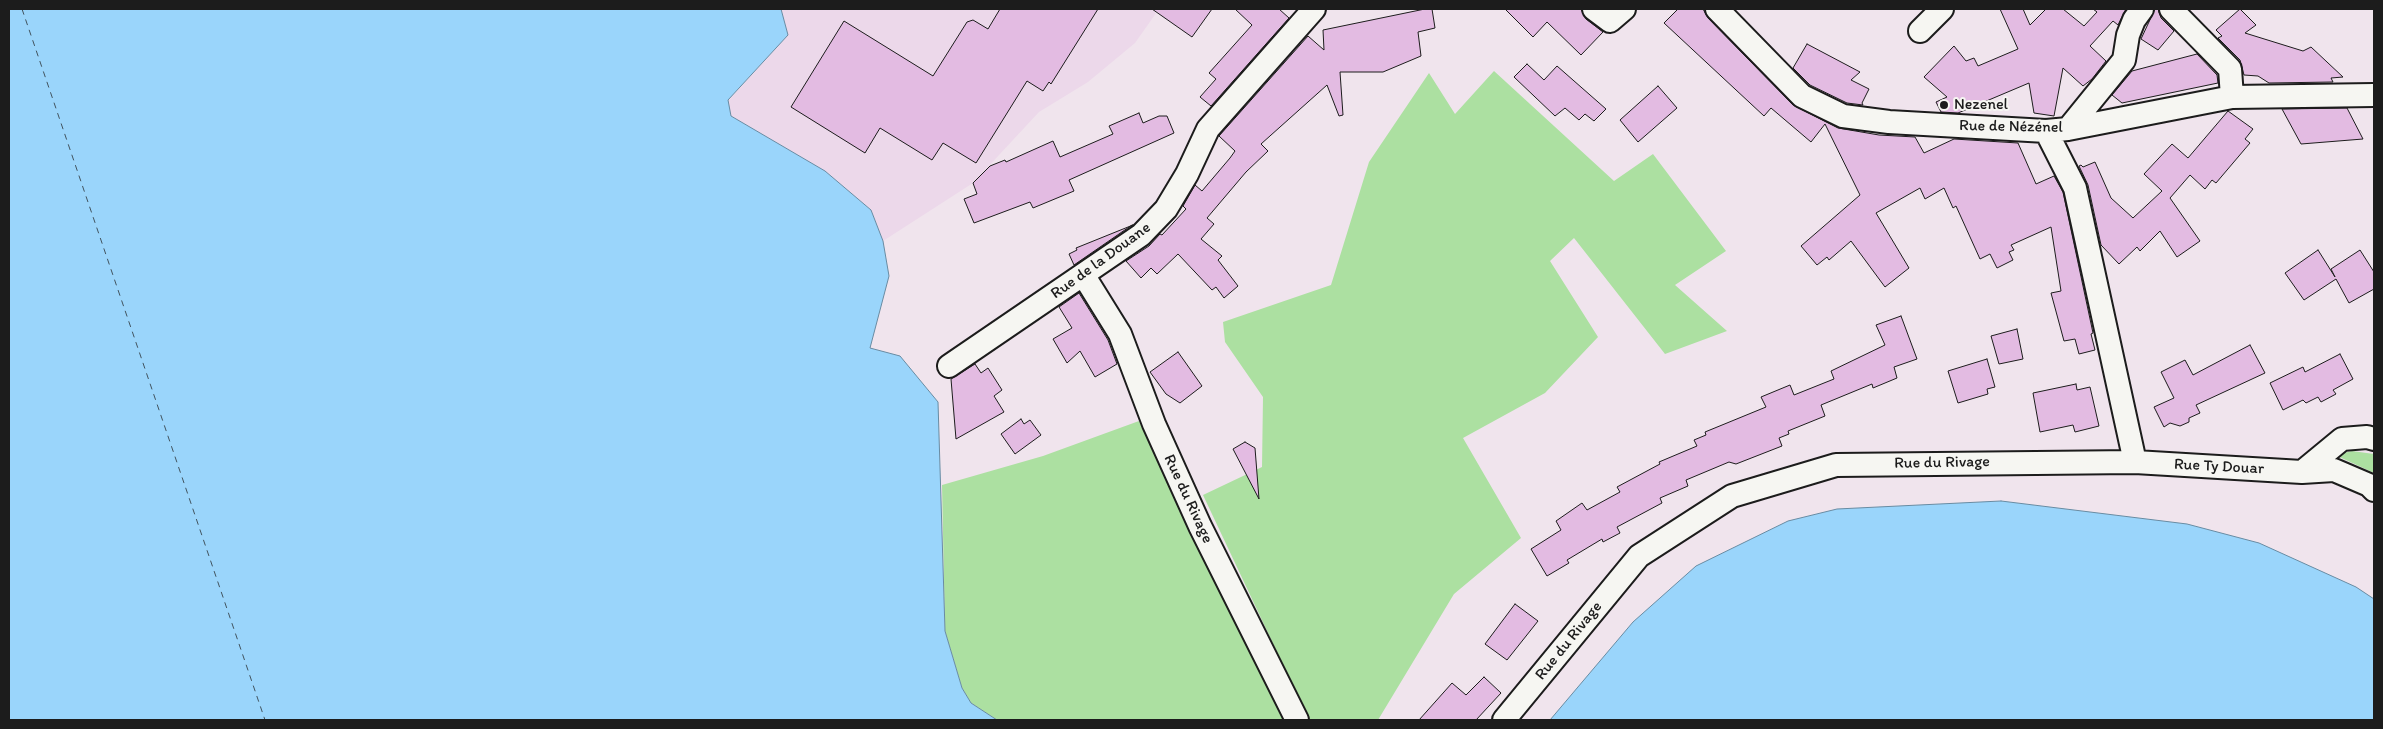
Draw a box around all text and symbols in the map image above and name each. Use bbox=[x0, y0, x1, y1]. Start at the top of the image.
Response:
place label: Nezenel bbox=[1954, 95, 2008, 115]
marker: Nezenel bbox=[1938, 99, 1950, 111]
street label: Rue de Nézénel bbox=[1959, 116, 2063, 138]
street label: Rue de la Douane bbox=[1047, 218, 1155, 304]
street label: Rue du Rivage bbox=[1159, 451, 1217, 547]
street label: Rue du Rivage bbox=[1894, 453, 1990, 473]
street label: Rue Ty Douar bbox=[2173, 455, 2265, 479]
street label: Rue du Rivage bbox=[1531, 598, 1607, 684]

